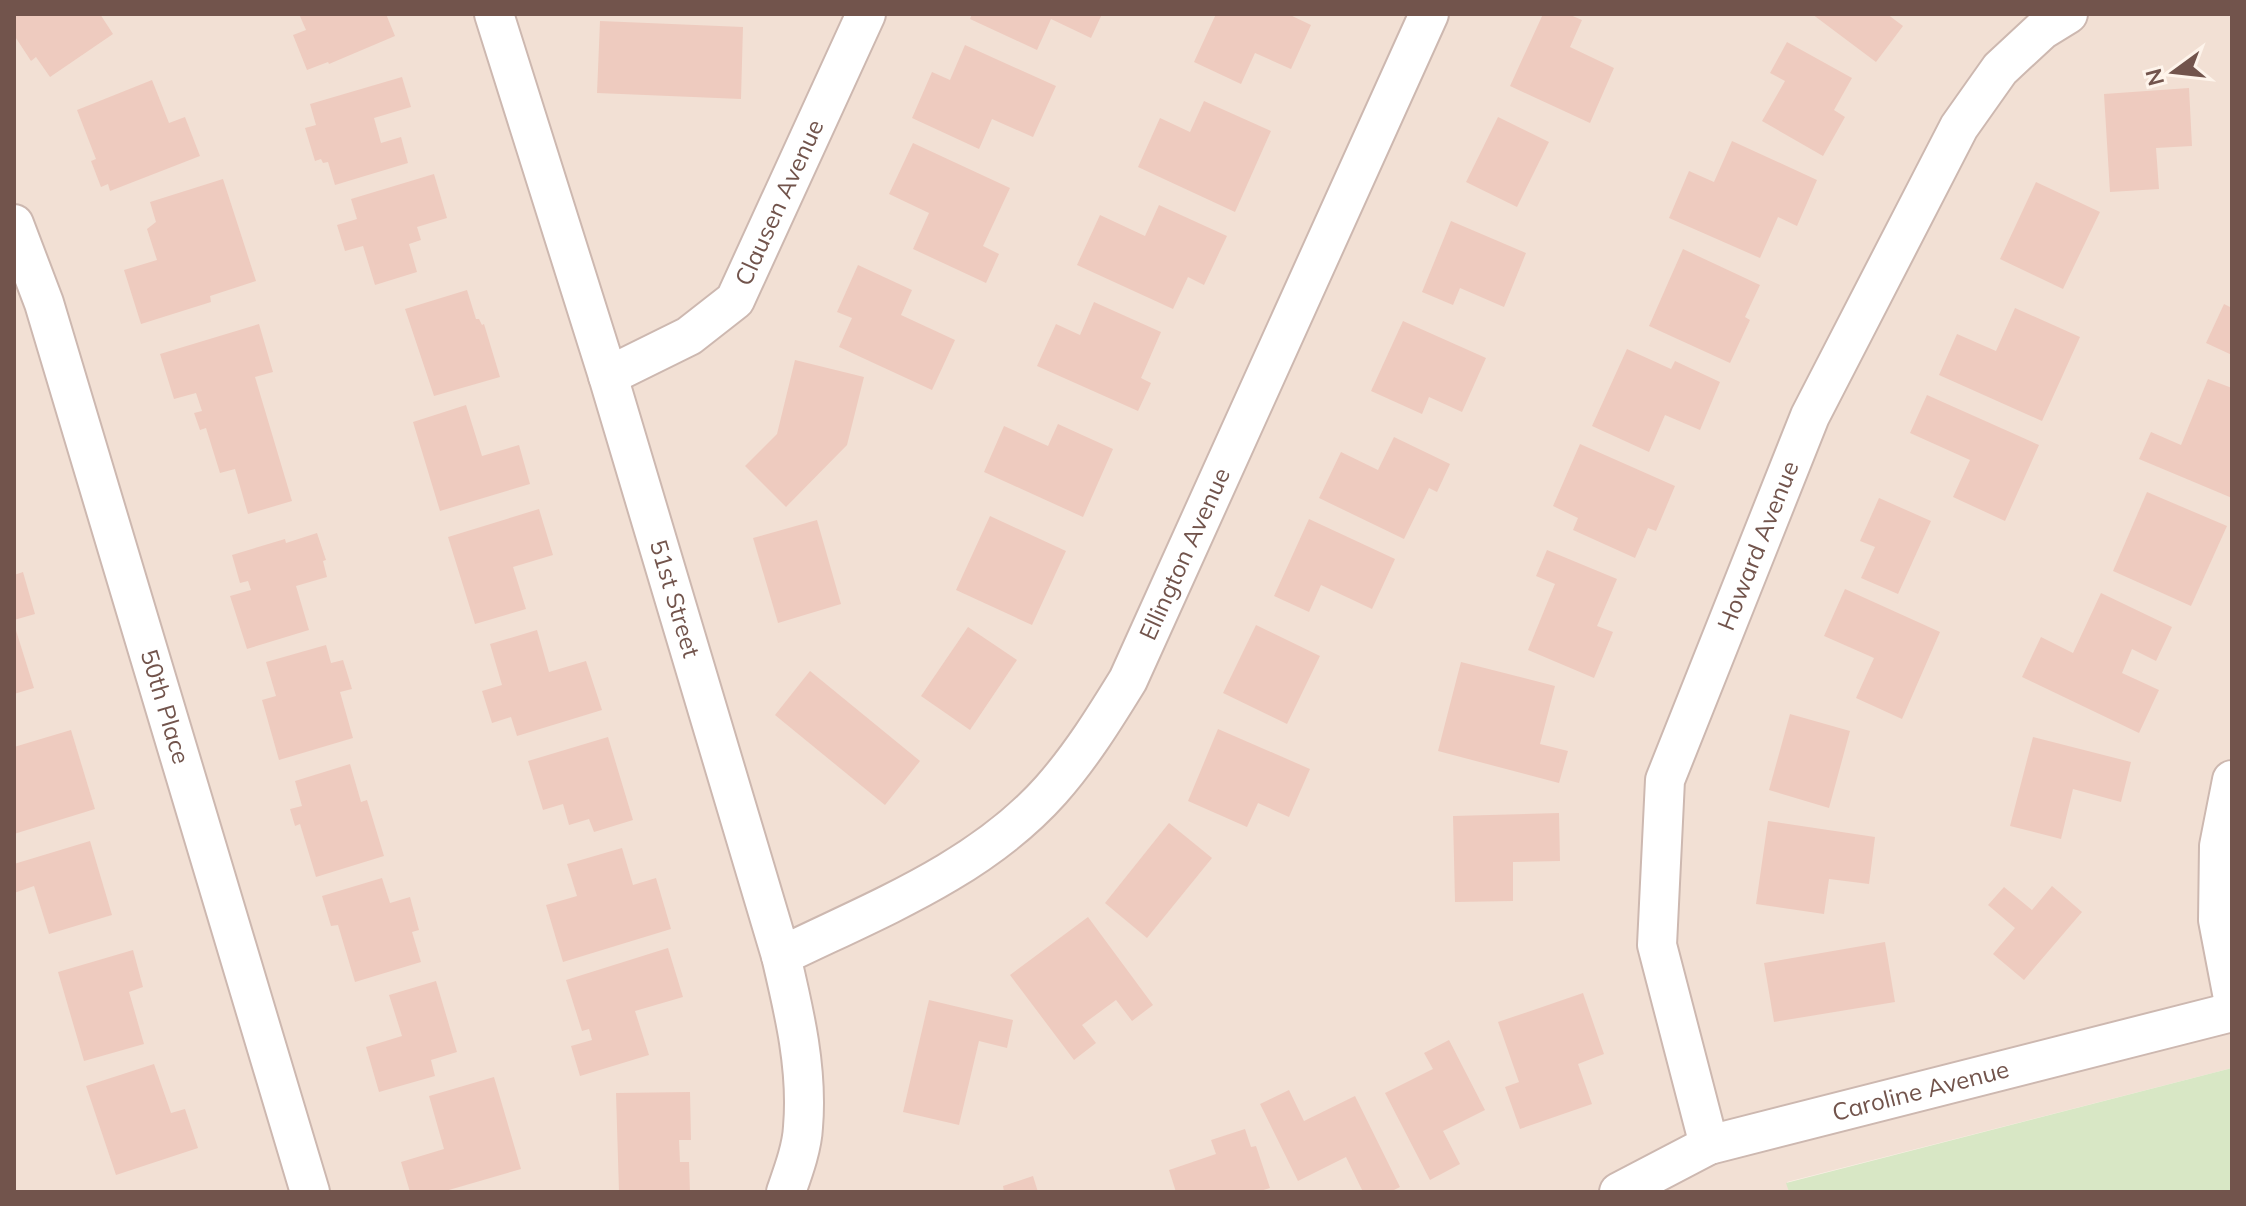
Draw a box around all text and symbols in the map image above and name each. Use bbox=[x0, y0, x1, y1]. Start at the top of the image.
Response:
north arrow bbox=[2134, 32, 2214, 112]
text: N bbox=[2139, 66, 2170, 89]
street label: Clausen Avenue bbox=[728, 114, 830, 290]
street label: Howard Avenue bbox=[1710, 456, 1805, 634]
street label: Ellington Avenue bbox=[1132, 463, 1236, 644]
street label: 51st Street bbox=[644, 536, 707, 661]
street label: 50th Place bbox=[134, 646, 197, 767]
street label: Caroline Avenue bbox=[1829, 1053, 2012, 1127]

